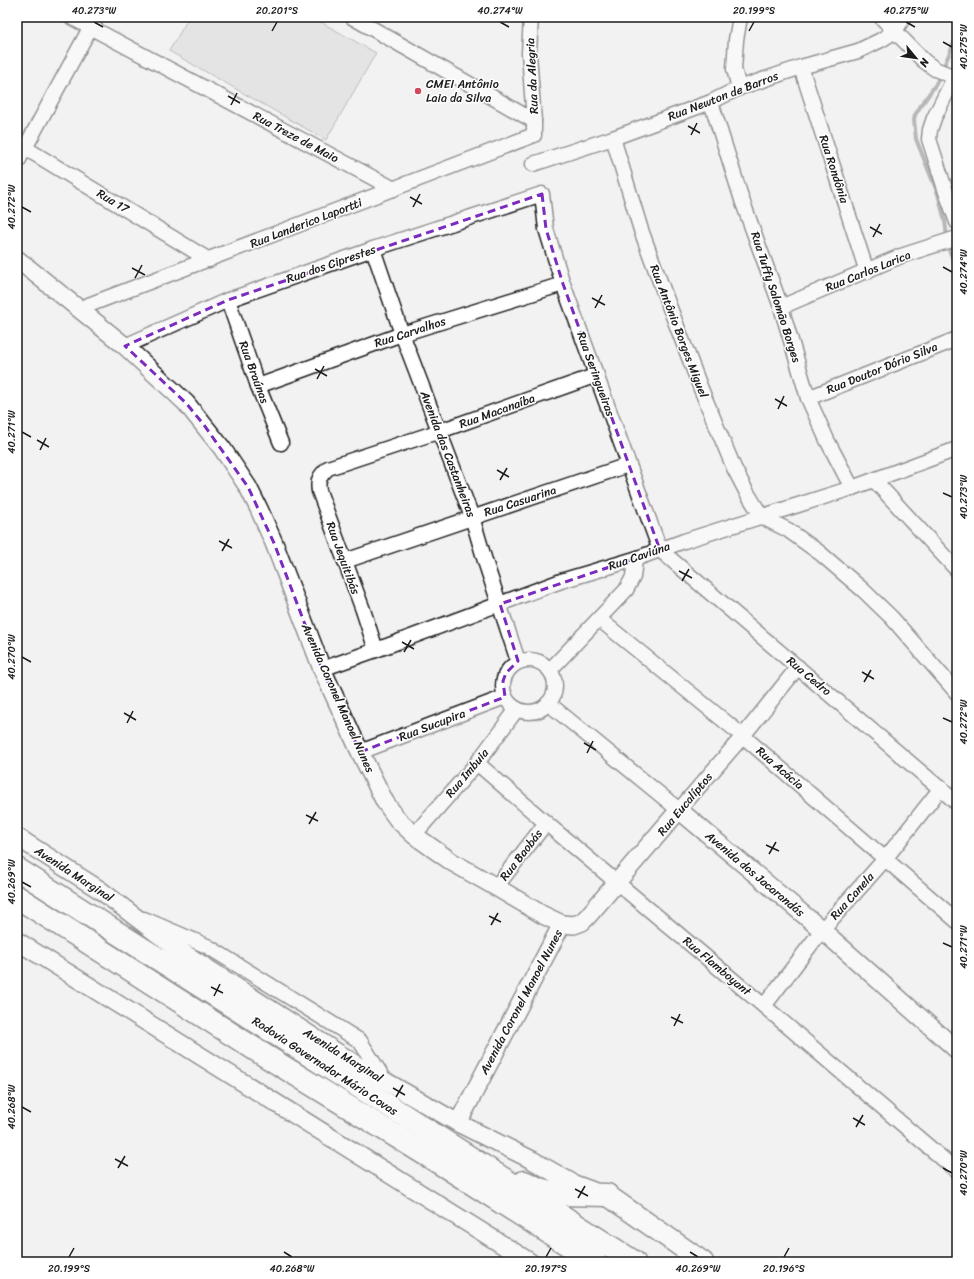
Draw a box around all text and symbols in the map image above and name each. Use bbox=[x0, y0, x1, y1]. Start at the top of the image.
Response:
text: 40.273°W bbox=[72, 2, 117, 20]
text: 20.201°S bbox=[256, 2, 299, 20]
text: 40.274°W bbox=[477, 2, 523, 20]
text: 20.199°S bbox=[733, 2, 776, 20]
text: 40.275°W bbox=[883, 2, 929, 20]
text: 40.275°W bbox=[955, 24, 973, 70]
street label: Rua da Alegria bbox=[519, 37, 545, 115]
north arrow bbox=[896, 38, 936, 78]
text: N bbox=[914, 54, 935, 71]
street label: Rua Newton de Barros bbox=[664, 65, 782, 127]
place label: CMEI Antônio Laia da Silva bbox=[426, 73, 499, 109]
marker: CMEI Antônio Laia da Silva bbox=[413, 86, 423, 96]
street label: Rua Treze de Maio bbox=[249, 105, 343, 169]
street label: Rua Rondônia bbox=[813, 132, 856, 207]
street label: Rua 17 bbox=[92, 183, 135, 220]
text: 40.272°W bbox=[3, 184, 21, 229]
street label: Rua Landerico Laportti bbox=[247, 191, 366, 255]
street label: Rua Tuffy Salomão Borges bbox=[744, 229, 808, 365]
street label: Rua dos Ciprestes bbox=[283, 238, 379, 290]
street label: Rua Carlos Larica bbox=[822, 244, 914, 298]
text: 40.274°W bbox=[955, 249, 973, 295]
street label: Rua Antônio Borges Miguel bbox=[643, 261, 715, 402]
street label: Rua Carvalhos bbox=[371, 310, 449, 354]
street label: Rua Seringueiras bbox=[570, 328, 622, 420]
street label: Rua Doutor Dório Silva bbox=[823, 336, 941, 400]
street label: Rua Braúnas bbox=[232, 338, 276, 407]
street label: Avenida das Castanheiras bbox=[413, 386, 482, 521]
street label: Rua Macanaíba bbox=[456, 387, 538, 435]
text: 40.271°W bbox=[3, 410, 21, 454]
text: 40.273°W bbox=[955, 474, 973, 519]
street label: Rua Casuarina bbox=[481, 479, 559, 523]
street label: Rua Jequitibás bbox=[320, 518, 367, 598]
street label: Rua Caviúna bbox=[605, 535, 674, 577]
street label: Avenida Coronel Manoel Nunes bbox=[295, 619, 381, 777]
text: 40.270°W bbox=[3, 634, 21, 680]
street label: Rua Cedro bbox=[781, 650, 837, 702]
text: 40.272°W bbox=[955, 699, 973, 744]
street label: Rua Sucupira bbox=[395, 702, 469, 748]
street label: Rua Acácia bbox=[751, 741, 809, 795]
street label: Rua Imbuia bbox=[440, 743, 495, 803]
street label: Rua Eucalíptos bbox=[652, 767, 719, 841]
street label: Rua Baobás bbox=[494, 824, 549, 886]
street label: Avenida dos Jacarandás bbox=[699, 825, 810, 923]
street label: Avenida Marginal bbox=[29, 839, 119, 908]
text: 40.269°W bbox=[3, 859, 21, 905]
street label: Rua Canela bbox=[824, 866, 880, 925]
street label: Avenida Coronel Manoel Nunes bbox=[473, 925, 569, 1080]
text: 40.271°W bbox=[955, 925, 973, 969]
street label: Rua Flamboyant bbox=[678, 931, 757, 1002]
street label: Rodovia Governador Mário Covas bbox=[247, 1010, 403, 1122]
street label: Avenida Marginal bbox=[298, 1021, 388, 1089]
text: 40.268°W bbox=[3, 1084, 21, 1130]
text: 40.270°W bbox=[955, 1150, 973, 1196]
text: 20.199°S bbox=[48, 1260, 91, 1278]
text: 40.268°W bbox=[269, 1260, 315, 1278]
text: 20.197°S bbox=[525, 1260, 568, 1278]
text: 40.269°W bbox=[675, 1260, 721, 1278]
text: 20.196°S bbox=[763, 1260, 806, 1278]

